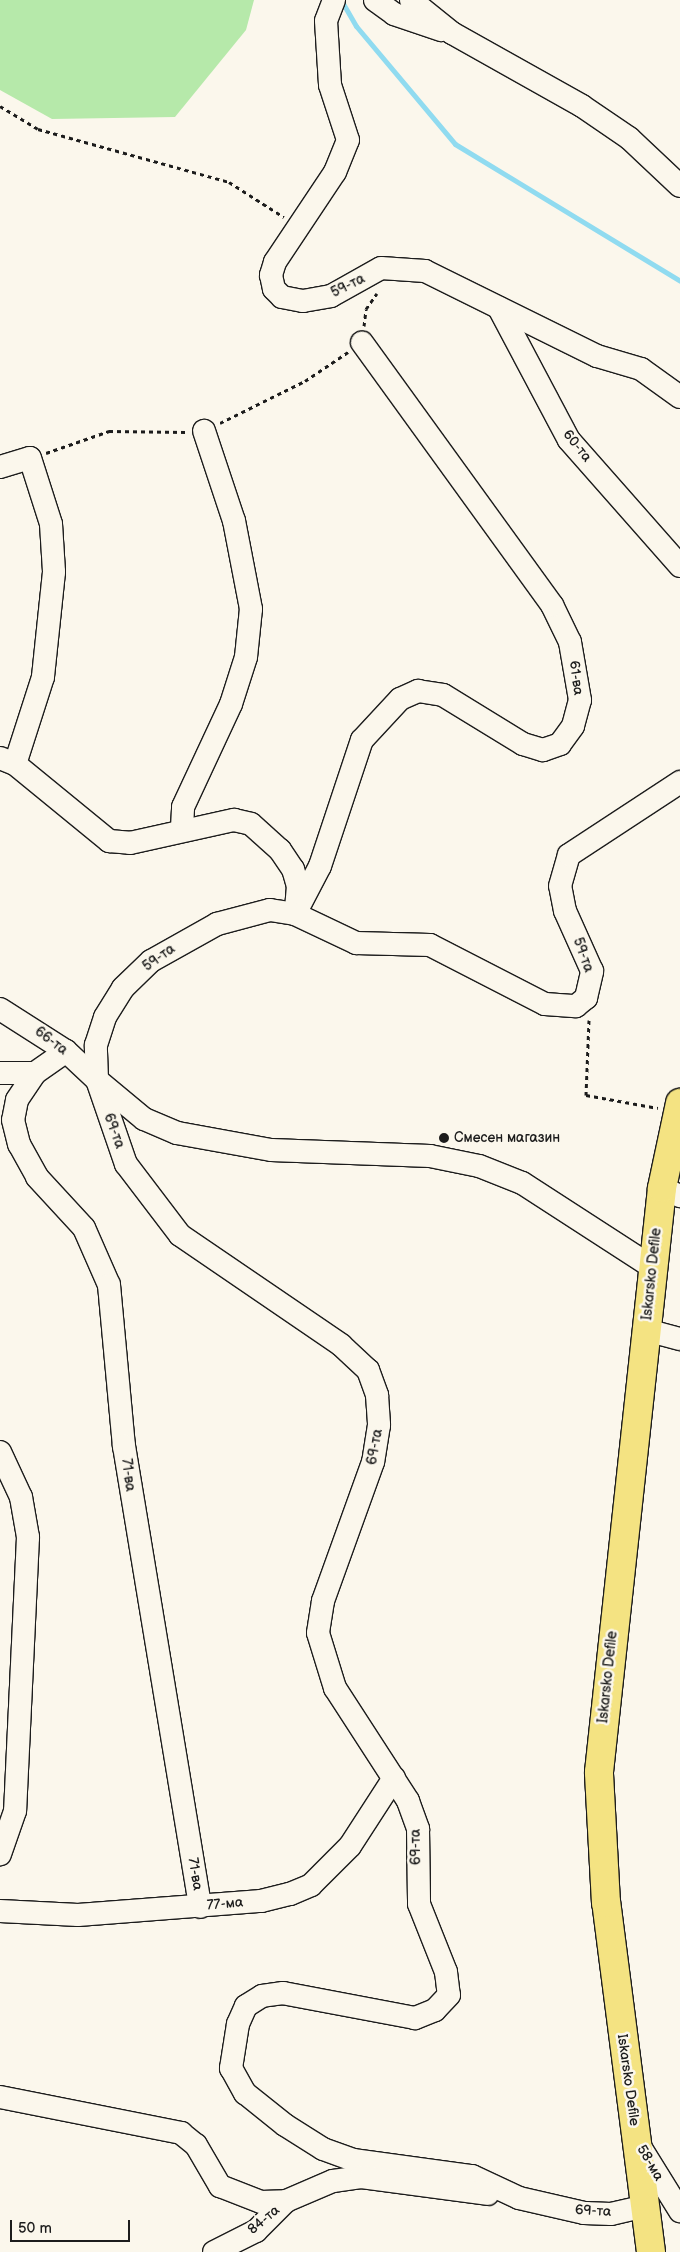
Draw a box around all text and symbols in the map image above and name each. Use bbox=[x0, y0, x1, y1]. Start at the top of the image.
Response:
street label: 59-та bbox=[328, 270, 368, 302]
street label: 60-та bbox=[559, 427, 595, 465]
street label: 61-ва bbox=[565, 660, 587, 696]
street label: 59-та bbox=[569, 935, 597, 975]
street label: 59-та bbox=[140, 941, 178, 975]
street label: 66-та bbox=[31, 1023, 71, 1059]
street label: 69-та bbox=[100, 1111, 128, 1151]
place label: Смесен магазин bbox=[454, 1130, 560, 1146]
marker: Смесен магазин bbox=[438, 1132, 450, 1144]
street label: Iskarsko Defile bbox=[639, 1227, 665, 1321]
street label: 69-та bbox=[364, 1428, 386, 1466]
street label: 71-ва bbox=[117, 1457, 139, 1493]
street label: Iskarsko Defile bbox=[595, 1630, 621, 1724]
street label: 69-та bbox=[407, 1829, 425, 1865]
street label: 71-ва bbox=[184, 1856, 206, 1892]
street label: 77-ма bbox=[206, 1894, 244, 1914]
street label: Iskarsko Defile bbox=[613, 2033, 643, 2127]
street label: 58-ма bbox=[633, 2142, 667, 2184]
street label: 84-та bbox=[245, 2202, 283, 2238]
street label: 69-та bbox=[574, 2202, 612, 2220]
scale bar bbox=[12, 2210, 132, 2242]
text: 50 m bbox=[18, 2219, 52, 2238]

